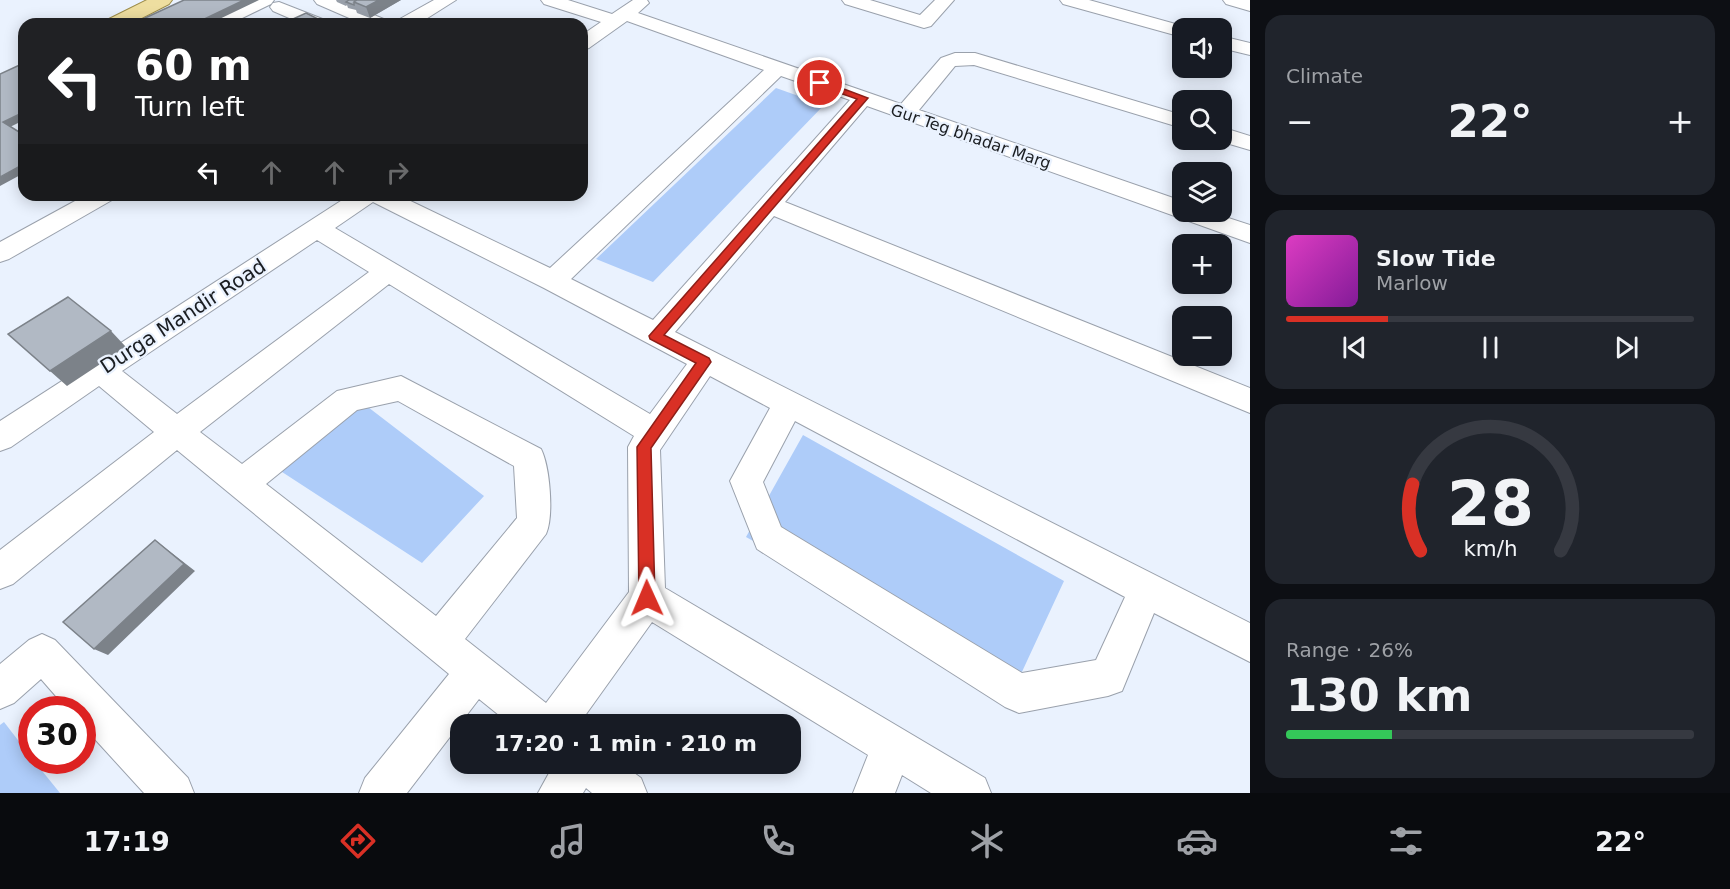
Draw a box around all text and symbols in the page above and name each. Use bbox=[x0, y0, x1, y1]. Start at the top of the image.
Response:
map controls bbox=[1172, 18, 1232, 366]
button: sound bbox=[1172, 18, 1232, 78]
text: 60 m bbox=[135, 41, 252, 90]
icon: left bbox=[36, 42, 114, 120]
pin bbox=[794, 57, 845, 108]
text: Climate bbox=[1286, 64, 1363, 88]
icon: arrive bbox=[803, 66, 836, 99]
button: search bbox=[1172, 90, 1232, 150]
text: Turn left bbox=[135, 91, 245, 122]
text: 22° bbox=[1447, 95, 1533, 148]
street label: Gur Teg bhadar Marg bbox=[888, 100, 1053, 173]
text: − bbox=[1286, 102, 1314, 141]
text: + bbox=[1666, 102, 1694, 141]
icon: left bbox=[192, 156, 225, 189]
icon: ahead bbox=[255, 156, 288, 189]
icon: ahead bbox=[318, 156, 351, 189]
icon: right bbox=[381, 156, 414, 189]
button: layers bbox=[1172, 162, 1232, 222]
button: + bbox=[1172, 234, 1232, 294]
text: Slow Tide bbox=[1376, 246, 1496, 271]
street label: Durga Mandir Road bbox=[96, 254, 270, 378]
text: Marlow bbox=[1376, 271, 1448, 295]
button: − bbox=[1172, 306, 1232, 366]
icon: previous bbox=[1338, 331, 1371, 364]
icon: pause bbox=[1474, 331, 1507, 364]
icon: next bbox=[1610, 331, 1643, 364]
text: 28 bbox=[1447, 467, 1533, 540]
text: km/h bbox=[1463, 536, 1517, 561]
position arrow bbox=[615, 566, 679, 630]
text: Range · 26% bbox=[1286, 638, 1413, 662]
text: 130 km bbox=[1286, 669, 1472, 722]
speed limit sign: 30 bbox=[18, 696, 96, 774]
text: 17:20 · 1 min · 210 m bbox=[494, 731, 757, 756]
icon: directions bbox=[337, 820, 379, 862]
icon: music bbox=[547, 820, 589, 862]
icon: phone bbox=[757, 820, 799, 862]
icon: climate bbox=[966, 820, 1008, 862]
icon: car bbox=[1176, 820, 1218, 862]
icon: filters bbox=[1385, 820, 1427, 862]
text: 17:19 bbox=[84, 826, 170, 857]
text: 22° bbox=[1595, 826, 1646, 857]

